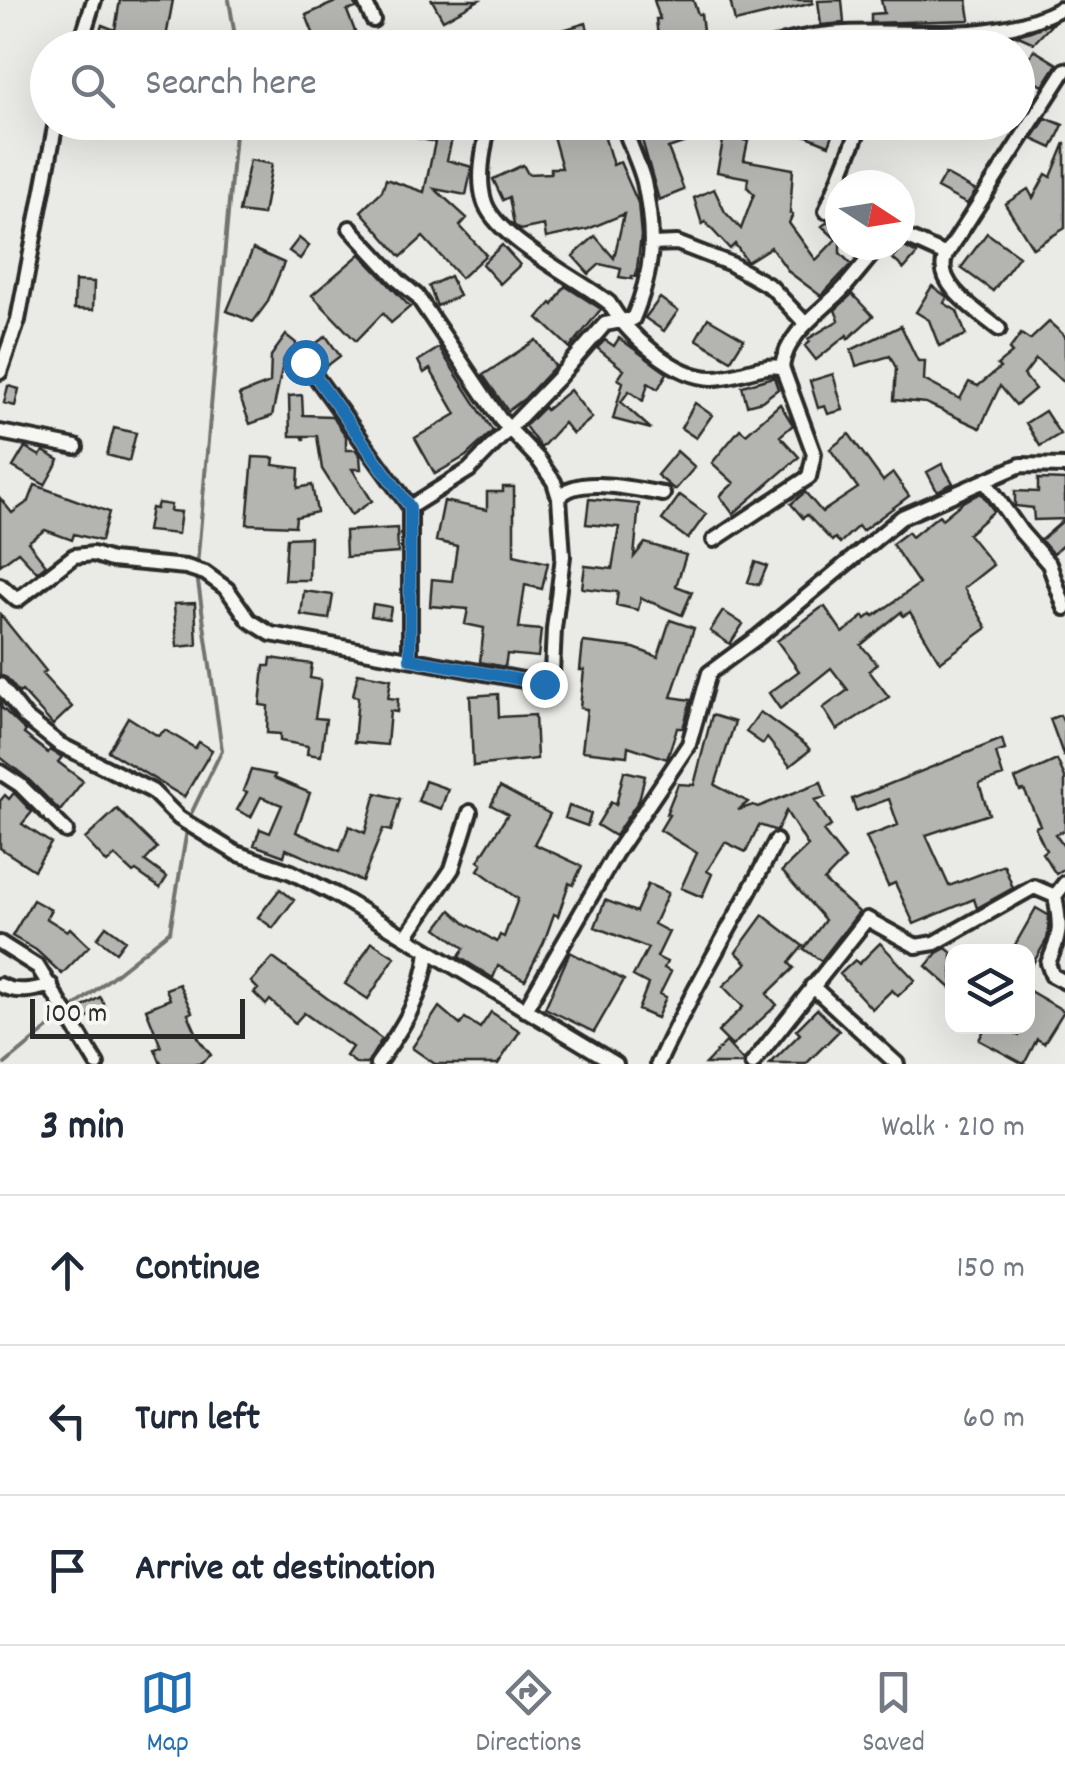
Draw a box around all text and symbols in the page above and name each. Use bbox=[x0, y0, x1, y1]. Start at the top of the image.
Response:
search box bbox=[30, 30, 1035, 140]
icon: search bbox=[65, 58, 120, 113]
text: Search here bbox=[145, 58, 317, 113]
north arrow bbox=[825, 170, 915, 260]
route start bbox=[283, 340, 329, 386]
route end bbox=[522, 662, 568, 708]
map controls bbox=[945, 944, 1035, 1034]
button: layers bbox=[945, 944, 1035, 1034]
scale bar bbox=[30, 994, 245, 1038]
text: 100 m bbox=[45, 996, 107, 1036]
text: 3 min bbox=[40, 1099, 124, 1159]
text: Walk · 210 m bbox=[881, 1106, 1025, 1152]
icon: ahead bbox=[40, 1243, 95, 1298]
text: Continue bbox=[135, 1243, 260, 1298]
text: 150 m bbox=[956, 1247, 1025, 1293]
icon: left bbox=[40, 1393, 95, 1448]
text: Turn left bbox=[135, 1393, 260, 1448]
text: 60 m bbox=[963, 1397, 1025, 1443]
icon: arrive bbox=[40, 1543, 95, 1598]
text: Arrive at destination bbox=[135, 1543, 435, 1598]
tab: Map bbox=[140, 1665, 195, 1765]
tab: Directions bbox=[476, 1665, 582, 1765]
tab: Saved bbox=[862, 1665, 925, 1765]

